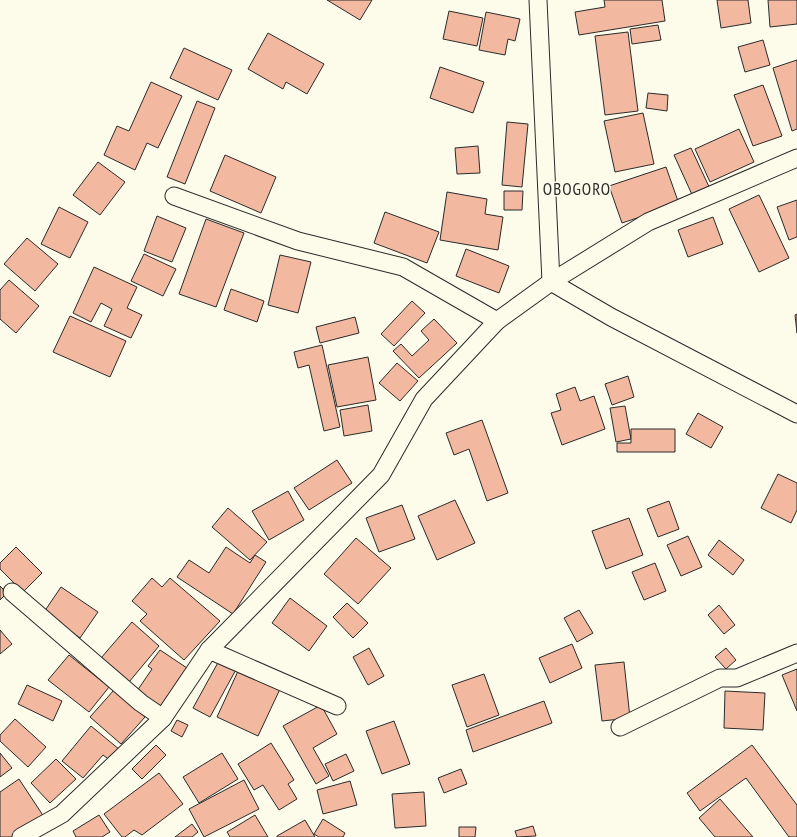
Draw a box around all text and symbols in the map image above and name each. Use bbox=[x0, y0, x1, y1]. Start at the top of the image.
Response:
district label: OBOGORO bbox=[543, 178, 611, 200]

